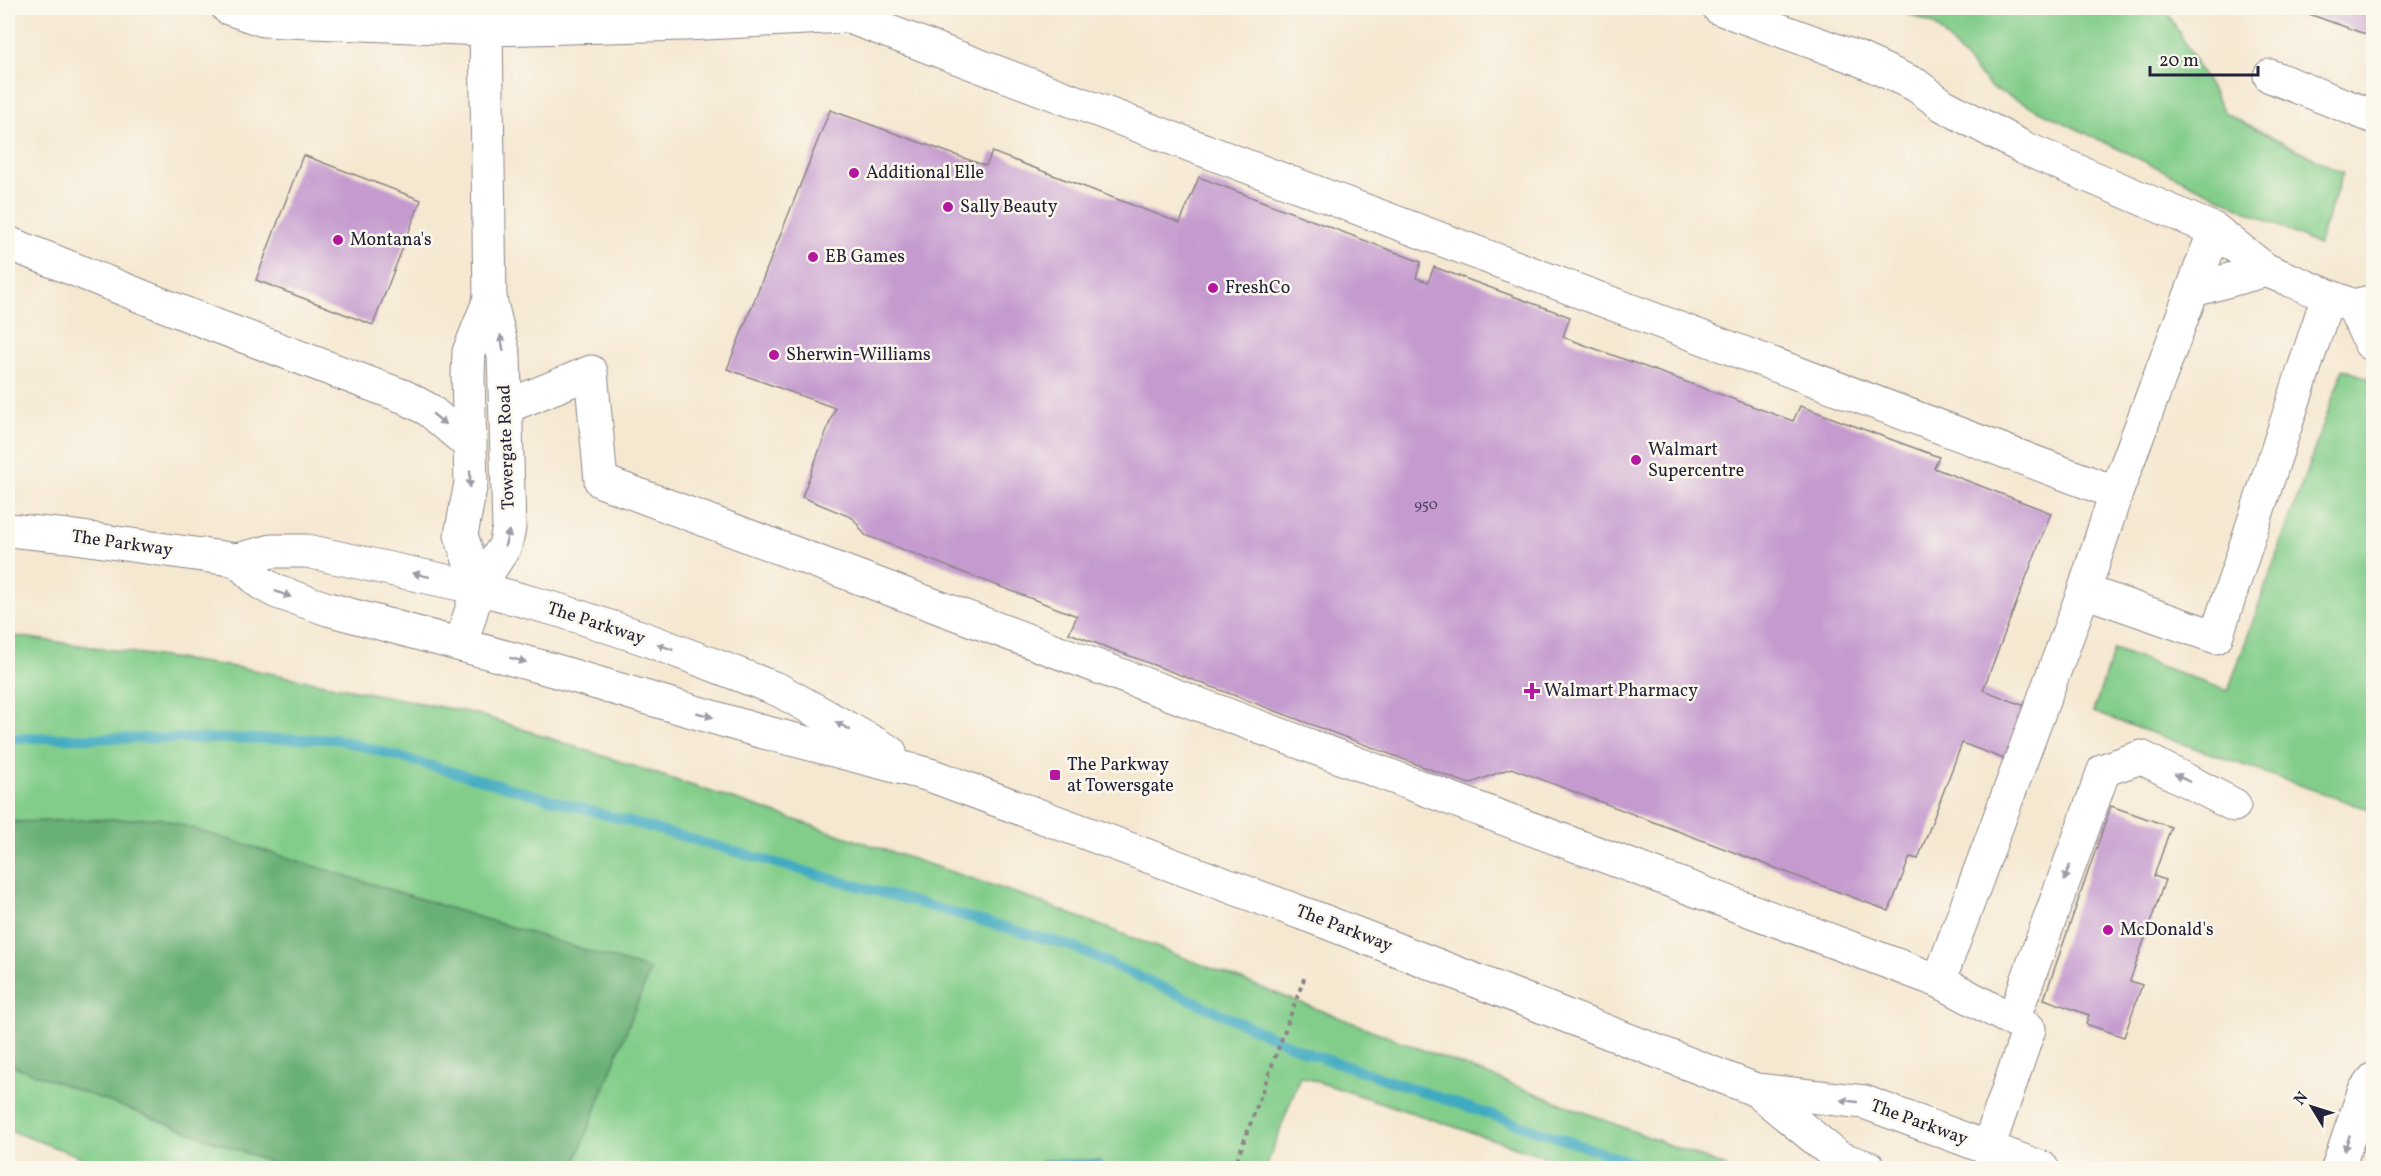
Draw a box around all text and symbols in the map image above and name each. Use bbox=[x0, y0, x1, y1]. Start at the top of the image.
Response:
scale bar bbox=[2150, 39, 2258, 77]
text: 20 m bbox=[2159, 49, 2199, 74]
place label: Additional Elle bbox=[866, 161, 984, 186]
marker: Additional Elle bbox=[847, 166, 861, 180]
place label: Sally Beauty bbox=[960, 195, 1058, 220]
marker: Sally Beauty bbox=[941, 200, 955, 214]
place label: Montana's bbox=[350, 228, 432, 253]
marker: Montana's bbox=[331, 233, 345, 247]
place label: EB Games bbox=[825, 245, 905, 270]
marker: EB Games bbox=[806, 250, 820, 264]
place label: FreshCo bbox=[1225, 276, 1290, 301]
marker: FreshCo bbox=[1206, 281, 1220, 295]
one-way arrow bbox=[497, 334, 506, 353]
place label: Sherwin-Williams bbox=[786, 343, 931, 368]
marker: Sherwin-Williams bbox=[767, 348, 781, 362]
street label: Towergate Road bbox=[492, 384, 522, 510]
one-way arrow bbox=[431, 412, 446, 425]
place label: Walmart Supercentre bbox=[1648, 438, 1744, 484]
marker: Walmart Supercentre bbox=[1629, 453, 1643, 467]
one-way arrow bbox=[465, 470, 475, 489]
house number: 950 bbox=[1414, 495, 1438, 516]
street label: The Parkway bbox=[70, 525, 174, 564]
one-way arrow bbox=[502, 528, 512, 547]
one-way arrow bbox=[412, 569, 430, 579]
one-way arrow bbox=[275, 589, 293, 599]
street label: The Parkway bbox=[544, 596, 649, 652]
one-way arrow bbox=[656, 642, 674, 651]
one-way arrow bbox=[509, 656, 527, 666]
place label: Walmart Pharmacy bbox=[1544, 679, 1698, 704]
marker: Walmart Pharmacy bbox=[1525, 684, 1539, 698]
one-way arrow bbox=[696, 711, 714, 720]
one-way arrow bbox=[834, 721, 851, 731]
place label: The Parkway at Towersgate bbox=[1067, 753, 1174, 799]
marker: The Parkway at Towersgate bbox=[1048, 768, 1062, 782]
one-way arrow bbox=[2173, 773, 2190, 783]
one-way arrow bbox=[2061, 864, 2071, 882]
street label: The Parkway bbox=[1292, 899, 1396, 959]
place label: McDonald's bbox=[2120, 918, 2214, 943]
marker: McDonald's bbox=[2101, 923, 2115, 937]
north arrow bbox=[2282, 1077, 2342, 1137]
text: N bbox=[2290, 1087, 2314, 1110]
street label: The Parkway bbox=[1867, 1094, 1971, 1152]
one-way arrow bbox=[1839, 1096, 1858, 1105]
one-way arrow bbox=[2341, 1134, 2351, 1152]

